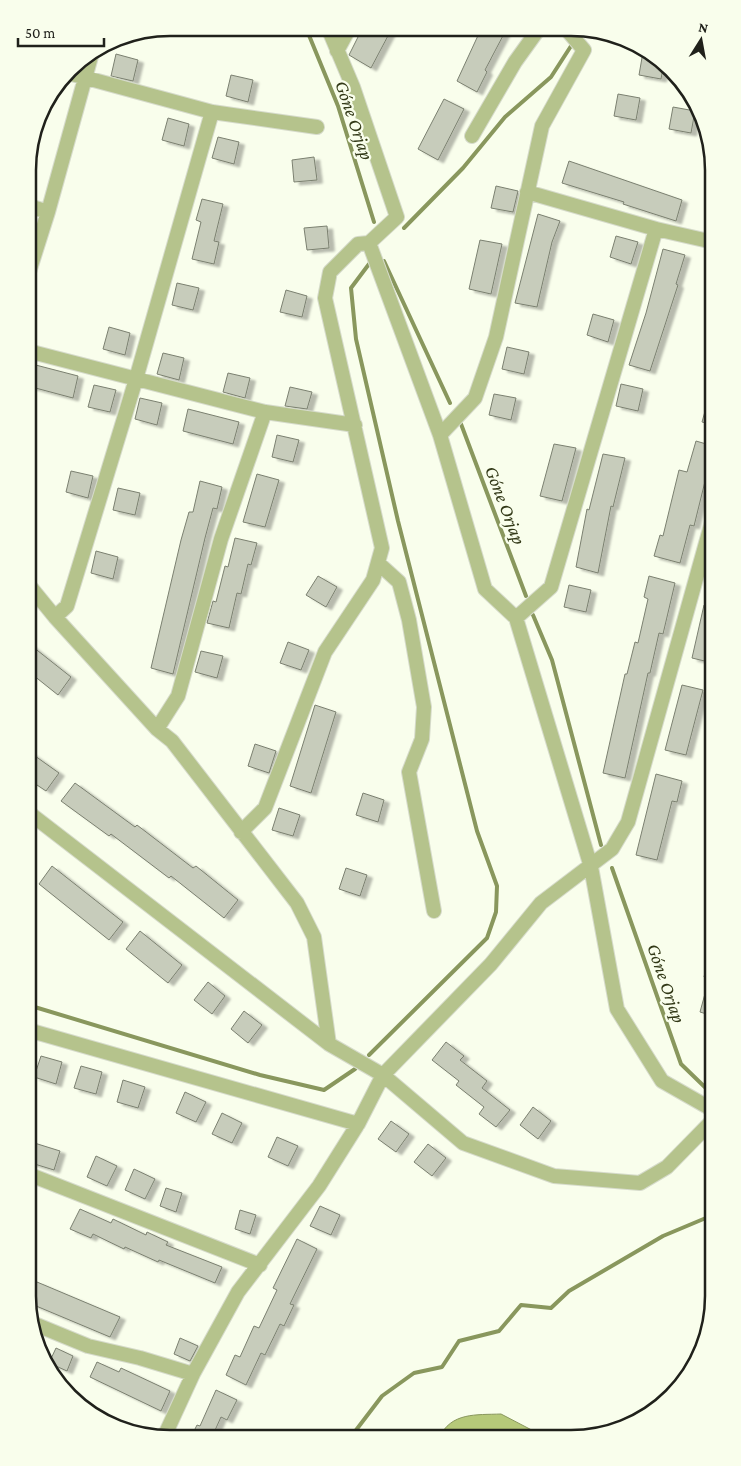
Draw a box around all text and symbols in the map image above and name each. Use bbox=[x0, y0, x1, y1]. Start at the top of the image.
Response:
scale bar bbox=[18, 15, 104, 47]
north arrow bbox=[676, 15, 726, 65]
text: N bbox=[697, 18, 710, 36]
text: 50 m bbox=[25, 25, 55, 41]
water label: Góne Orjap bbox=[330, 78, 378, 163]
water label: Góne Orjap bbox=[480, 463, 530, 548]
water label: Góne Orjap bbox=[642, 941, 690, 1026]

